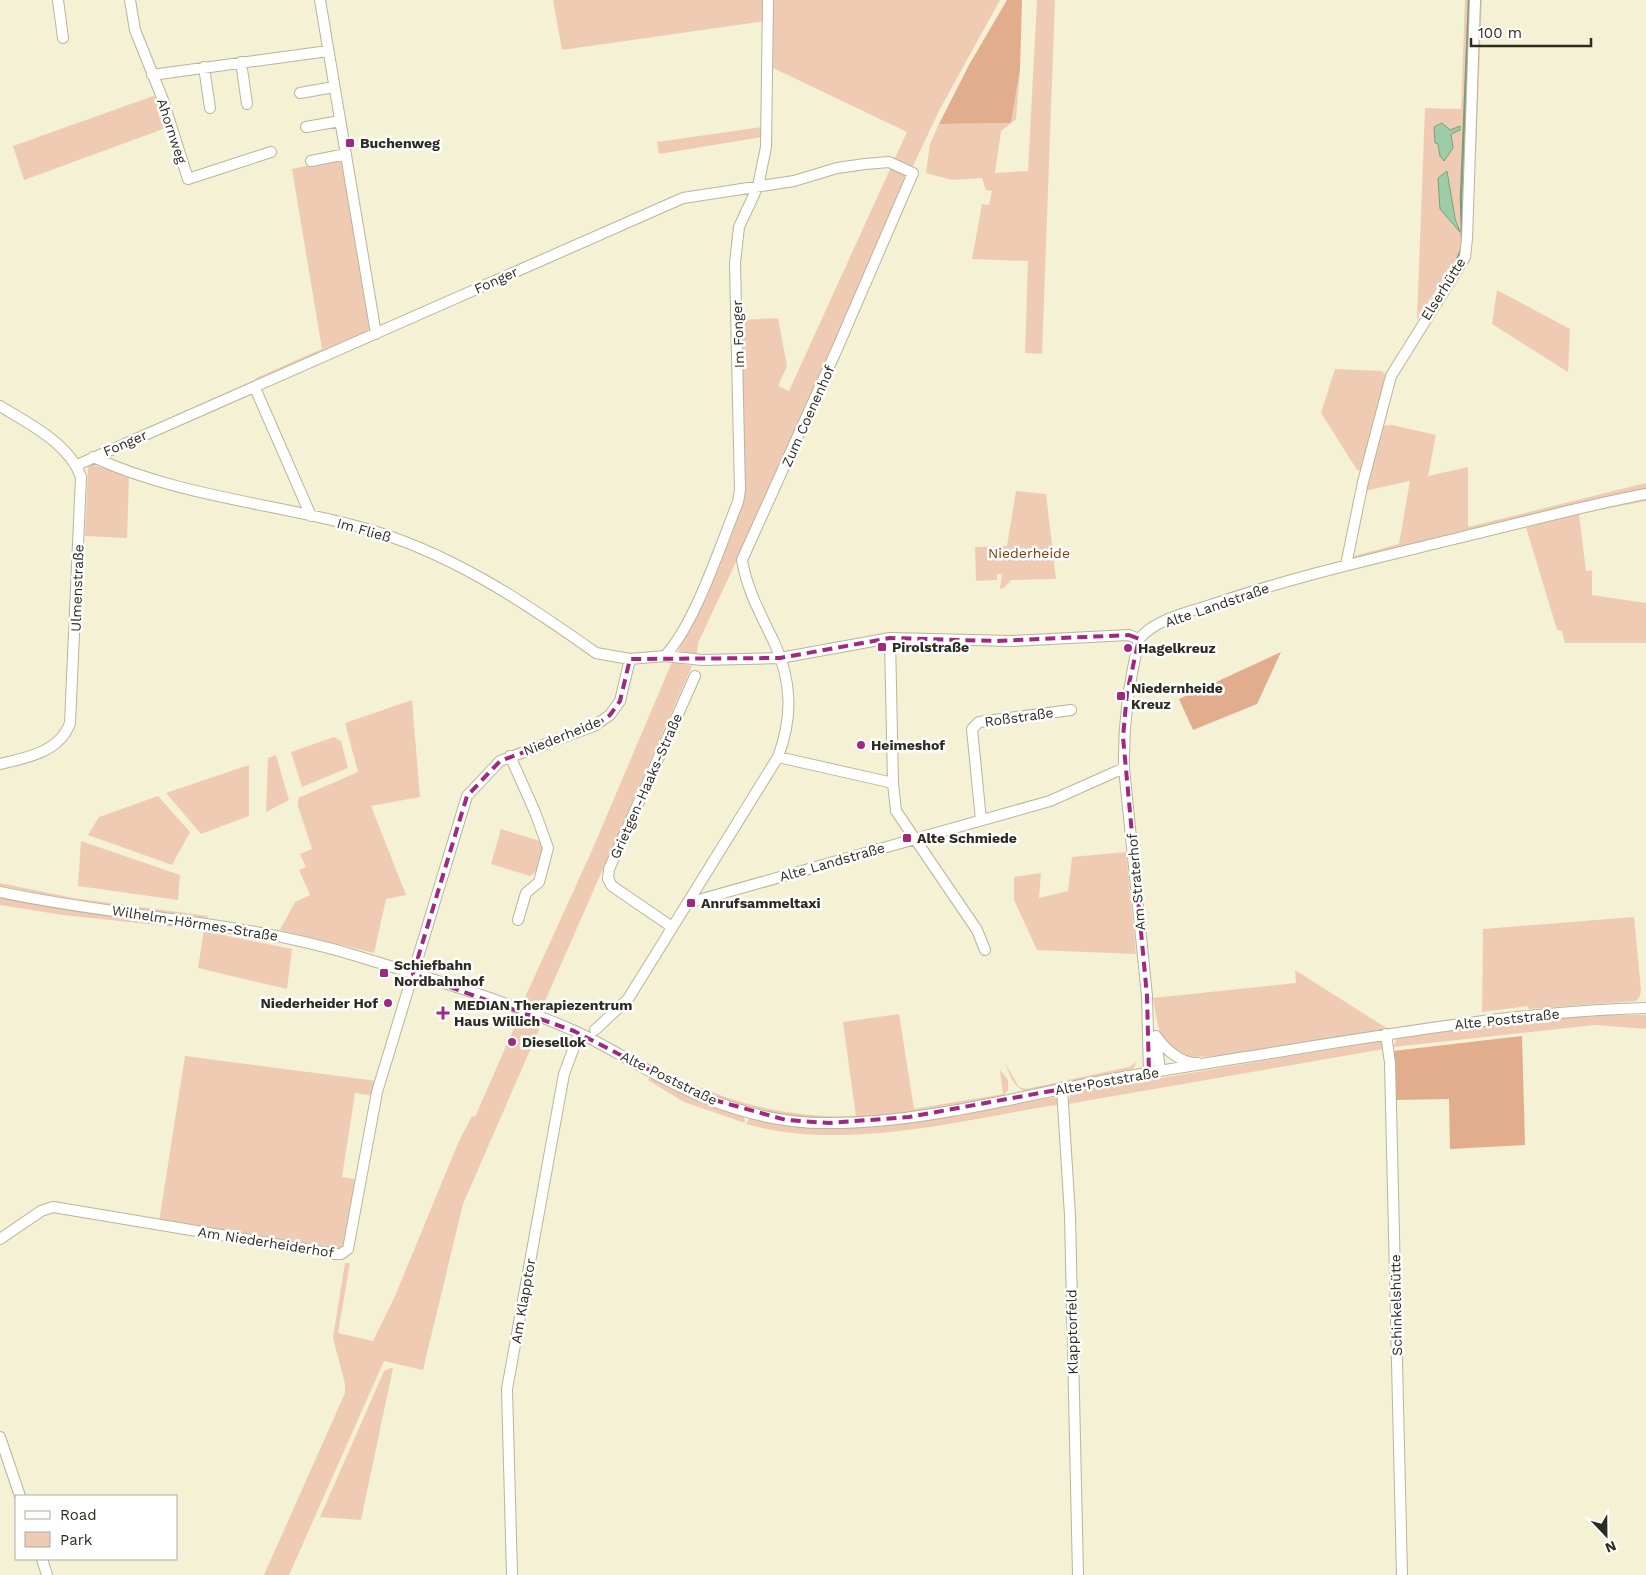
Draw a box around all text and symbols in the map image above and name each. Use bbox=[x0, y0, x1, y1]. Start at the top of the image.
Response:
scale bar bbox=[1471, 15, 1591, 47]
text: 100 m bbox=[1478, 24, 1522, 42]
street label: Ahornweg bbox=[154, 96, 190, 166]
place label: Buchenweg bbox=[360, 135, 440, 151]
marker: Buchenweg bbox=[344, 137, 356, 149]
street label: Elserhütte bbox=[1418, 255, 1468, 323]
street label: Fonger bbox=[472, 263, 521, 297]
street label: Im Fonger bbox=[729, 299, 747, 368]
street label: Zum Coenenhof bbox=[778, 362, 838, 469]
street label: Fonger bbox=[101, 427, 150, 459]
street label: Im Fließ bbox=[335, 515, 393, 545]
street label: Ulmenstraße bbox=[67, 544, 87, 632]
park label: Niederheide bbox=[988, 545, 1070, 561]
street label: Alte Landstraße bbox=[1163, 580, 1271, 630]
place label: Pirolstraße bbox=[892, 639, 969, 655]
place label: Hagelkreuz bbox=[1138, 640, 1216, 656]
marker: Pirolstraße bbox=[876, 641, 888, 653]
marker: Hagelkreuz bbox=[1122, 642, 1134, 654]
place label: Niedernheide Kreuz bbox=[1131, 680, 1223, 712]
marker: Niedernheide Kreuz bbox=[1115, 690, 1127, 702]
street label: Roßstraße bbox=[983, 704, 1055, 730]
street label: Grietgen-Haaks-Straße bbox=[607, 711, 685, 861]
street label: Niederheide bbox=[521, 713, 603, 759]
place label: Heimeshof bbox=[871, 737, 945, 753]
marker: Heimeshof bbox=[855, 739, 867, 751]
place label: Alte Schmiede bbox=[917, 830, 1017, 846]
marker: Alte Schmiede bbox=[901, 832, 913, 844]
street label: Am Straterhof bbox=[1124, 832, 1148, 931]
street label: Alte Landstraße bbox=[777, 839, 887, 885]
place label: Anrufsammeltaxi bbox=[701, 895, 821, 911]
marker: Anrufsammeltaxi bbox=[685, 897, 697, 909]
street label: Wilhelm-Hörmes-Straße bbox=[111, 902, 279, 944]
place label: Schiefbahn Nordbahnhof bbox=[394, 957, 485, 989]
marker: Schiefbahn Nordbahnhof bbox=[378, 967, 390, 979]
place label: Niederheider Hof bbox=[260, 995, 378, 1011]
marker: Niederheider Hof bbox=[382, 997, 394, 1009]
place label: MEDIAN Therapiezentrum Haus Willich bbox=[454, 997, 632, 1029]
marker: MEDIAN Therapiezentrum Haus Willich bbox=[436, 1006, 450, 1020]
street label: Alte Poststraße bbox=[1454, 1006, 1560, 1032]
place label: Diesellok bbox=[522, 1034, 586, 1050]
marker: Diesellok bbox=[506, 1036, 518, 1048]
street label: Alte Poststraße bbox=[618, 1048, 720, 1108]
street label: Alte Poststraße bbox=[1054, 1064, 1160, 1098]
street label: Am Niederheiderhof bbox=[197, 1223, 336, 1261]
street label: Schinkelshütte bbox=[1387, 1254, 1405, 1356]
street label: Am Klapptor bbox=[508, 1257, 538, 1345]
street label: Klapptorfeld bbox=[1063, 1289, 1081, 1375]
legend bbox=[15, 1495, 178, 1560]
text: Road bbox=[60, 1506, 97, 1524]
north arrow bbox=[1581, 1510, 1631, 1560]
text: Park bbox=[60, 1531, 93, 1549]
text: N bbox=[1603, 1538, 1619, 1556]

